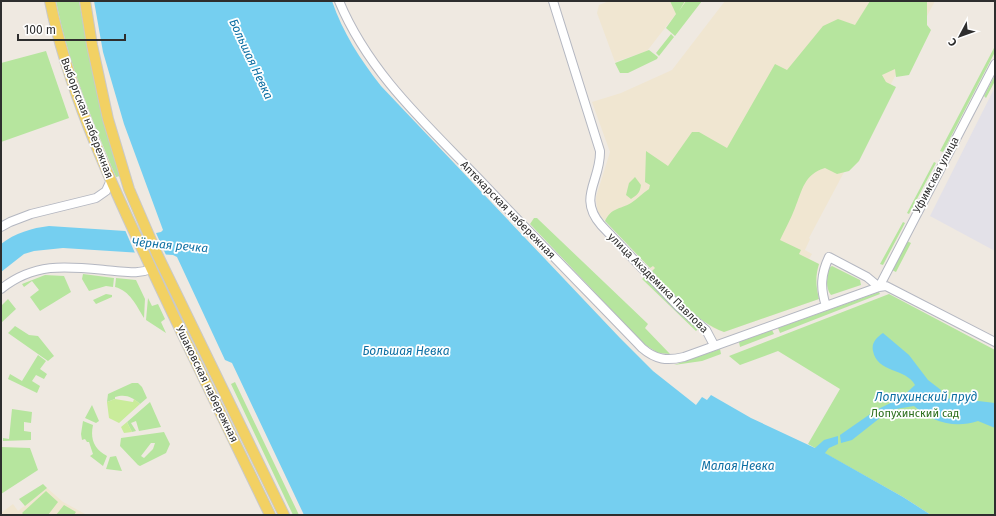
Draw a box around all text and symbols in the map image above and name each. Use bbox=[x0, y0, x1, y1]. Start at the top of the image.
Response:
scale bar bbox=[18, 16, 125, 42]
north arrow bbox=[940, 16, 980, 56]
water label: Большая Невка bbox=[226, 17, 276, 102]
text: 100 m bbox=[24, 23, 56, 37]
text: С bbox=[945, 35, 960, 49]
street label: Выборгская набережная bbox=[58, 56, 116, 180]
street label: Уфимская улица bbox=[910, 134, 962, 216]
street label: Аптекарская набережная bbox=[458, 158, 558, 262]
street label: улица Академика Павлова bbox=[605, 230, 711, 336]
water label: Чёрная речка bbox=[131, 235, 209, 255]
street label: Ушаковская набережная bbox=[173, 324, 241, 444]
water label: Большая Невка bbox=[362, 344, 450, 358]
water label: Лопухинский пруд bbox=[874, 390, 978, 404]
park label: Лопухинский сад bbox=[871, 407, 959, 420]
water label: Малая Невка bbox=[701, 459, 775, 473]

